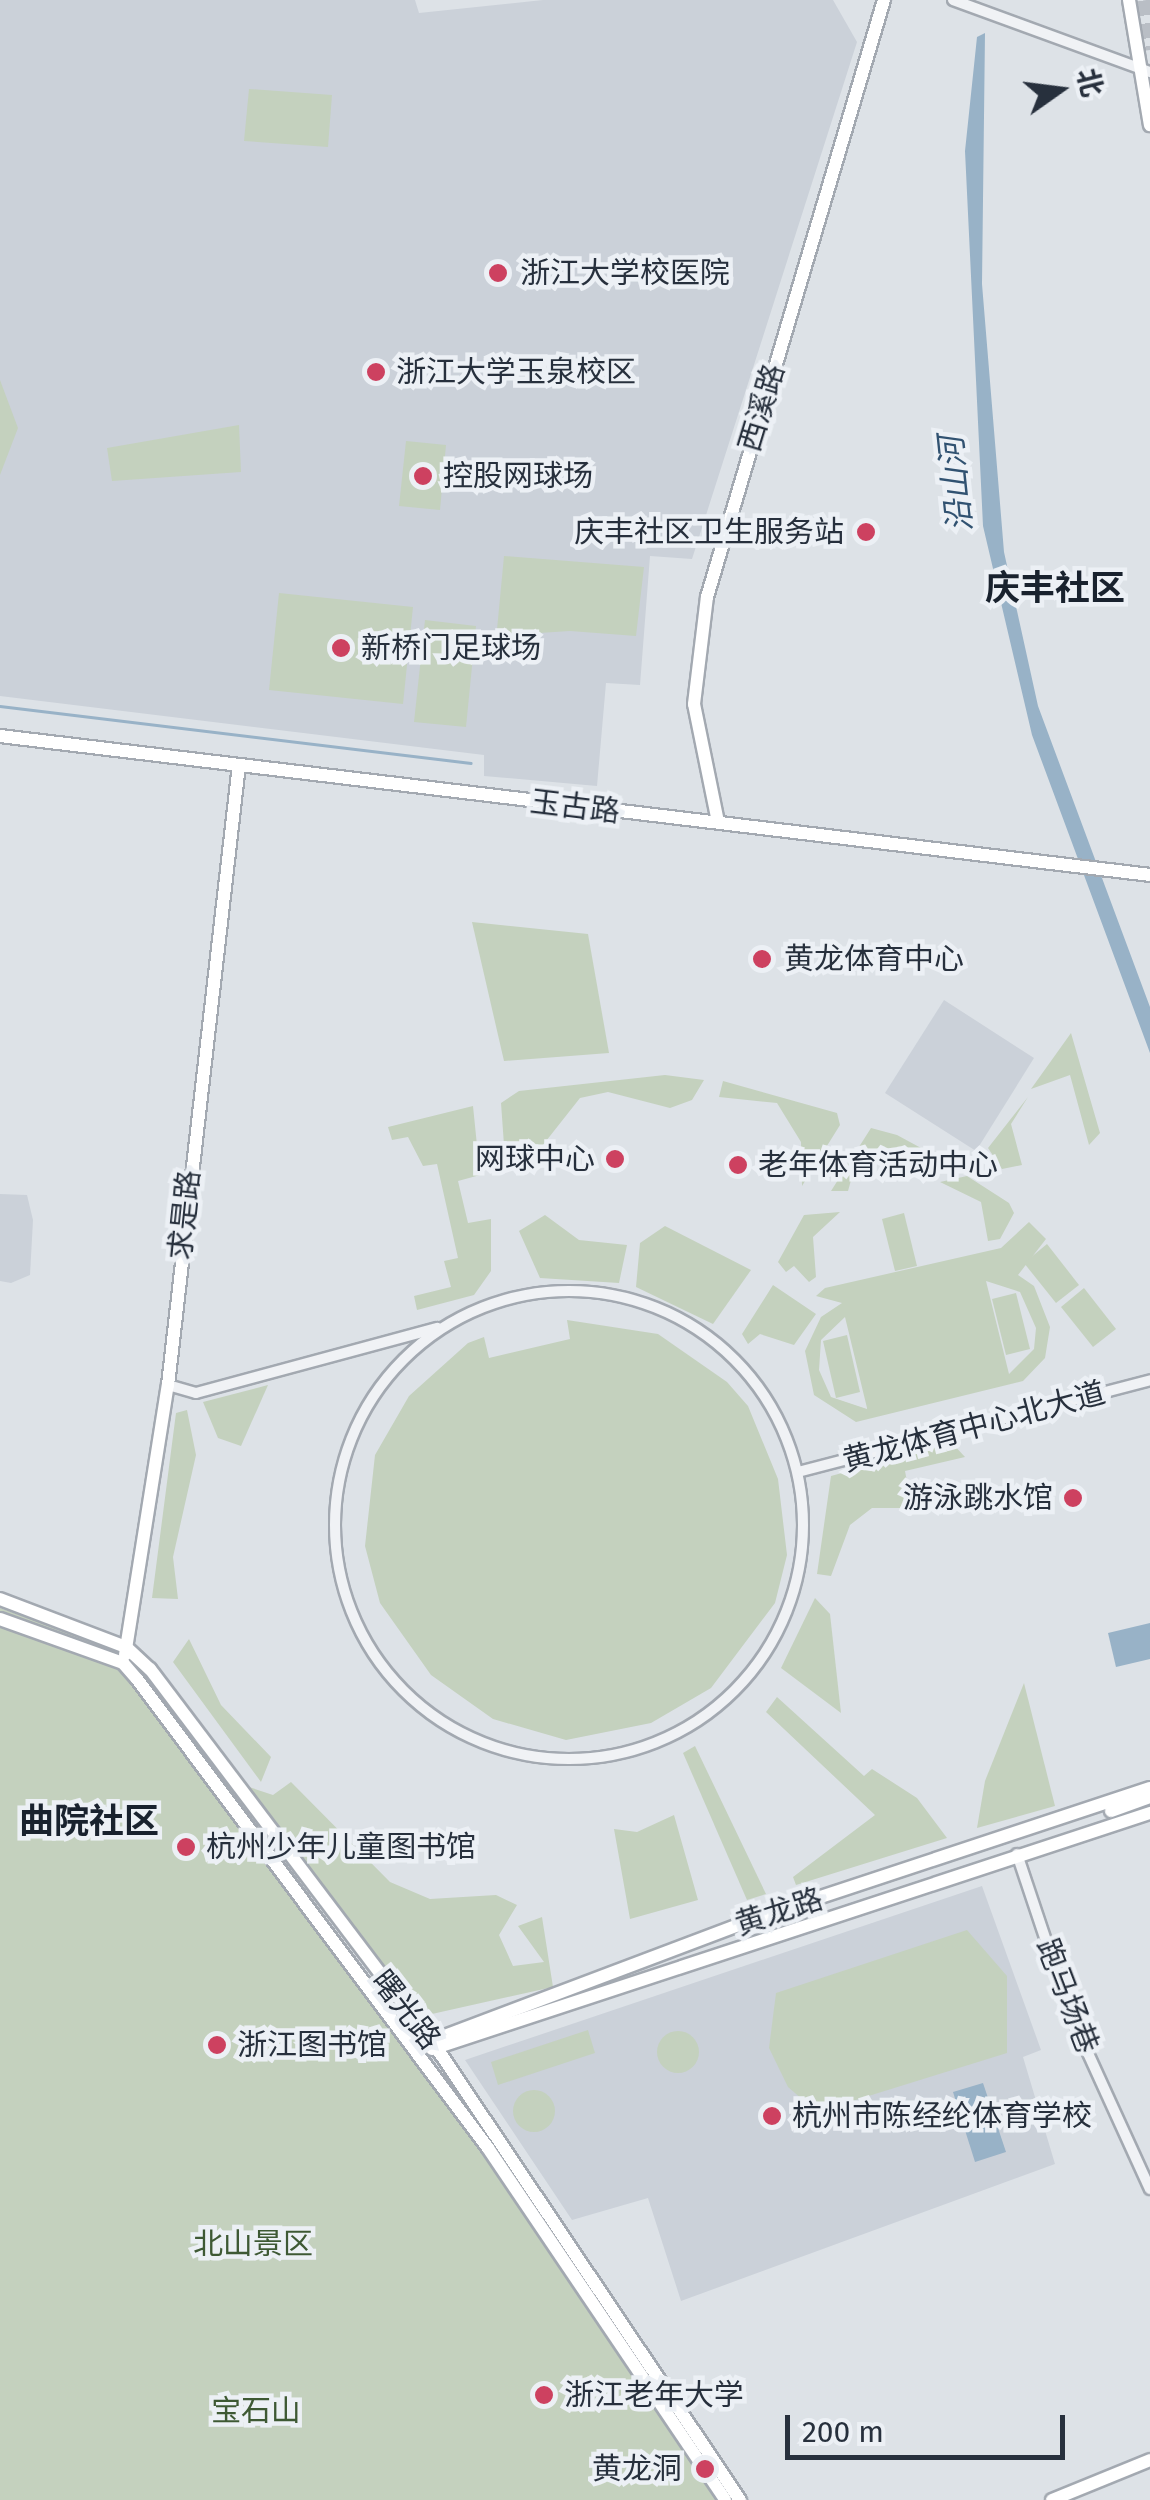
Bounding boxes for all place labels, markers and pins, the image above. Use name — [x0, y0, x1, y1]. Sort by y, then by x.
place label: 浙江大学校医院 — [520, 255, 730, 291]
marker: 浙江大学校医院 — [485, 260, 511, 286]
place label: 浙江大学玉泉校区 — [396, 354, 636, 390]
marker: 浙江大学玉泉校区 — [365, 361, 387, 383]
place label: 控股网球场 — [443, 458, 593, 494]
marker: 控股网球场 — [412, 465, 434, 487]
place label: 庆丰社区卫生服务站 — [574, 514, 844, 550]
marker: 庆丰社区卫生服务站 — [853, 519, 879, 545]
place label: 新桥门足球场 — [361, 630, 541, 666]
marker: 新桥门足球场 — [330, 637, 352, 659]
place label: 黄龙体育中心 — [784, 941, 964, 977]
marker: 黄龙体育中心 — [749, 946, 775, 972]
place label: 网球中心 — [475, 1141, 595, 1177]
place label: 老年体育活动中心 — [758, 1147, 998, 1183]
marker: 网球中心 — [604, 1148, 626, 1170]
marker: 老年体育活动中心 — [727, 1154, 749, 1176]
place label: 游泳跳水馆 — [903, 1480, 1053, 1516]
marker: 游泳跳水馆 — [1062, 1487, 1084, 1509]
place label: 杭州少年儿童图书馆 — [206, 1829, 476, 1865]
marker: 杭州少年儿童图书馆 — [175, 1836, 197, 1858]
place label: 浙江图书馆 — [237, 2027, 387, 2063]
marker: 浙江图书馆 — [206, 2034, 228, 2056]
place label: 杭州市陈经纶体育学校 — [792, 2098, 1092, 2134]
marker: 杭州市陈经纶体育学校 — [761, 2105, 783, 2127]
place label: 浙江老年大学 — [564, 2377, 744, 2413]
marker: 浙江老年大学 — [533, 2384, 555, 2406]
place label: 黄龙洞 — [592, 2451, 682, 2487]
marker: 黄龙洞 — [692, 2456, 718, 2482]

